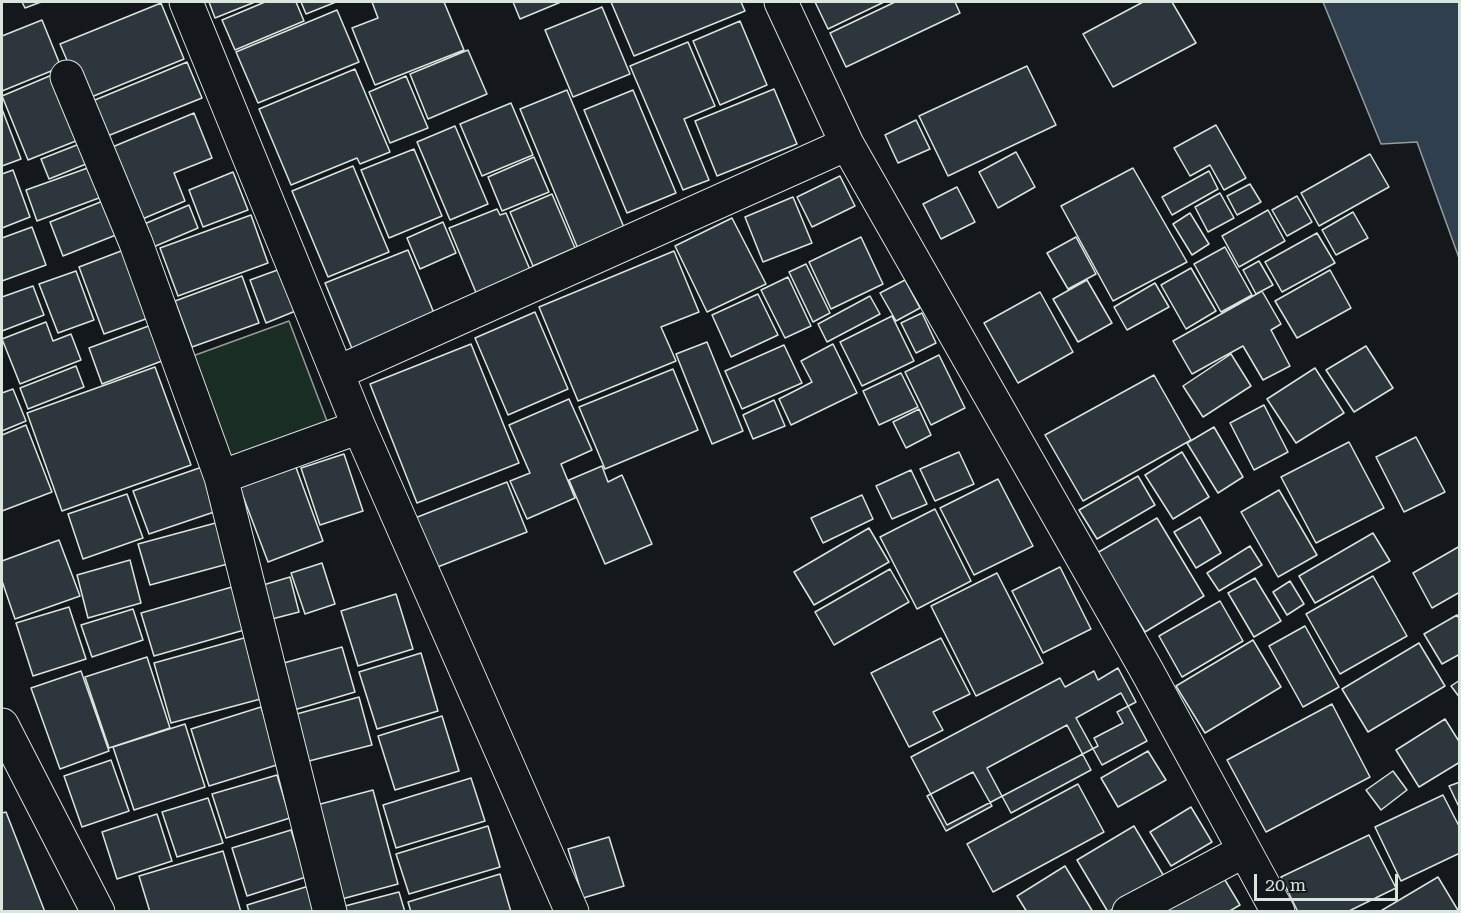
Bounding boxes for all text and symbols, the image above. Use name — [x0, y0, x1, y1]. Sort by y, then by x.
scale bar — [1257, 862, 1401, 900]
text: 20 m — [1265, 874, 1306, 895]

